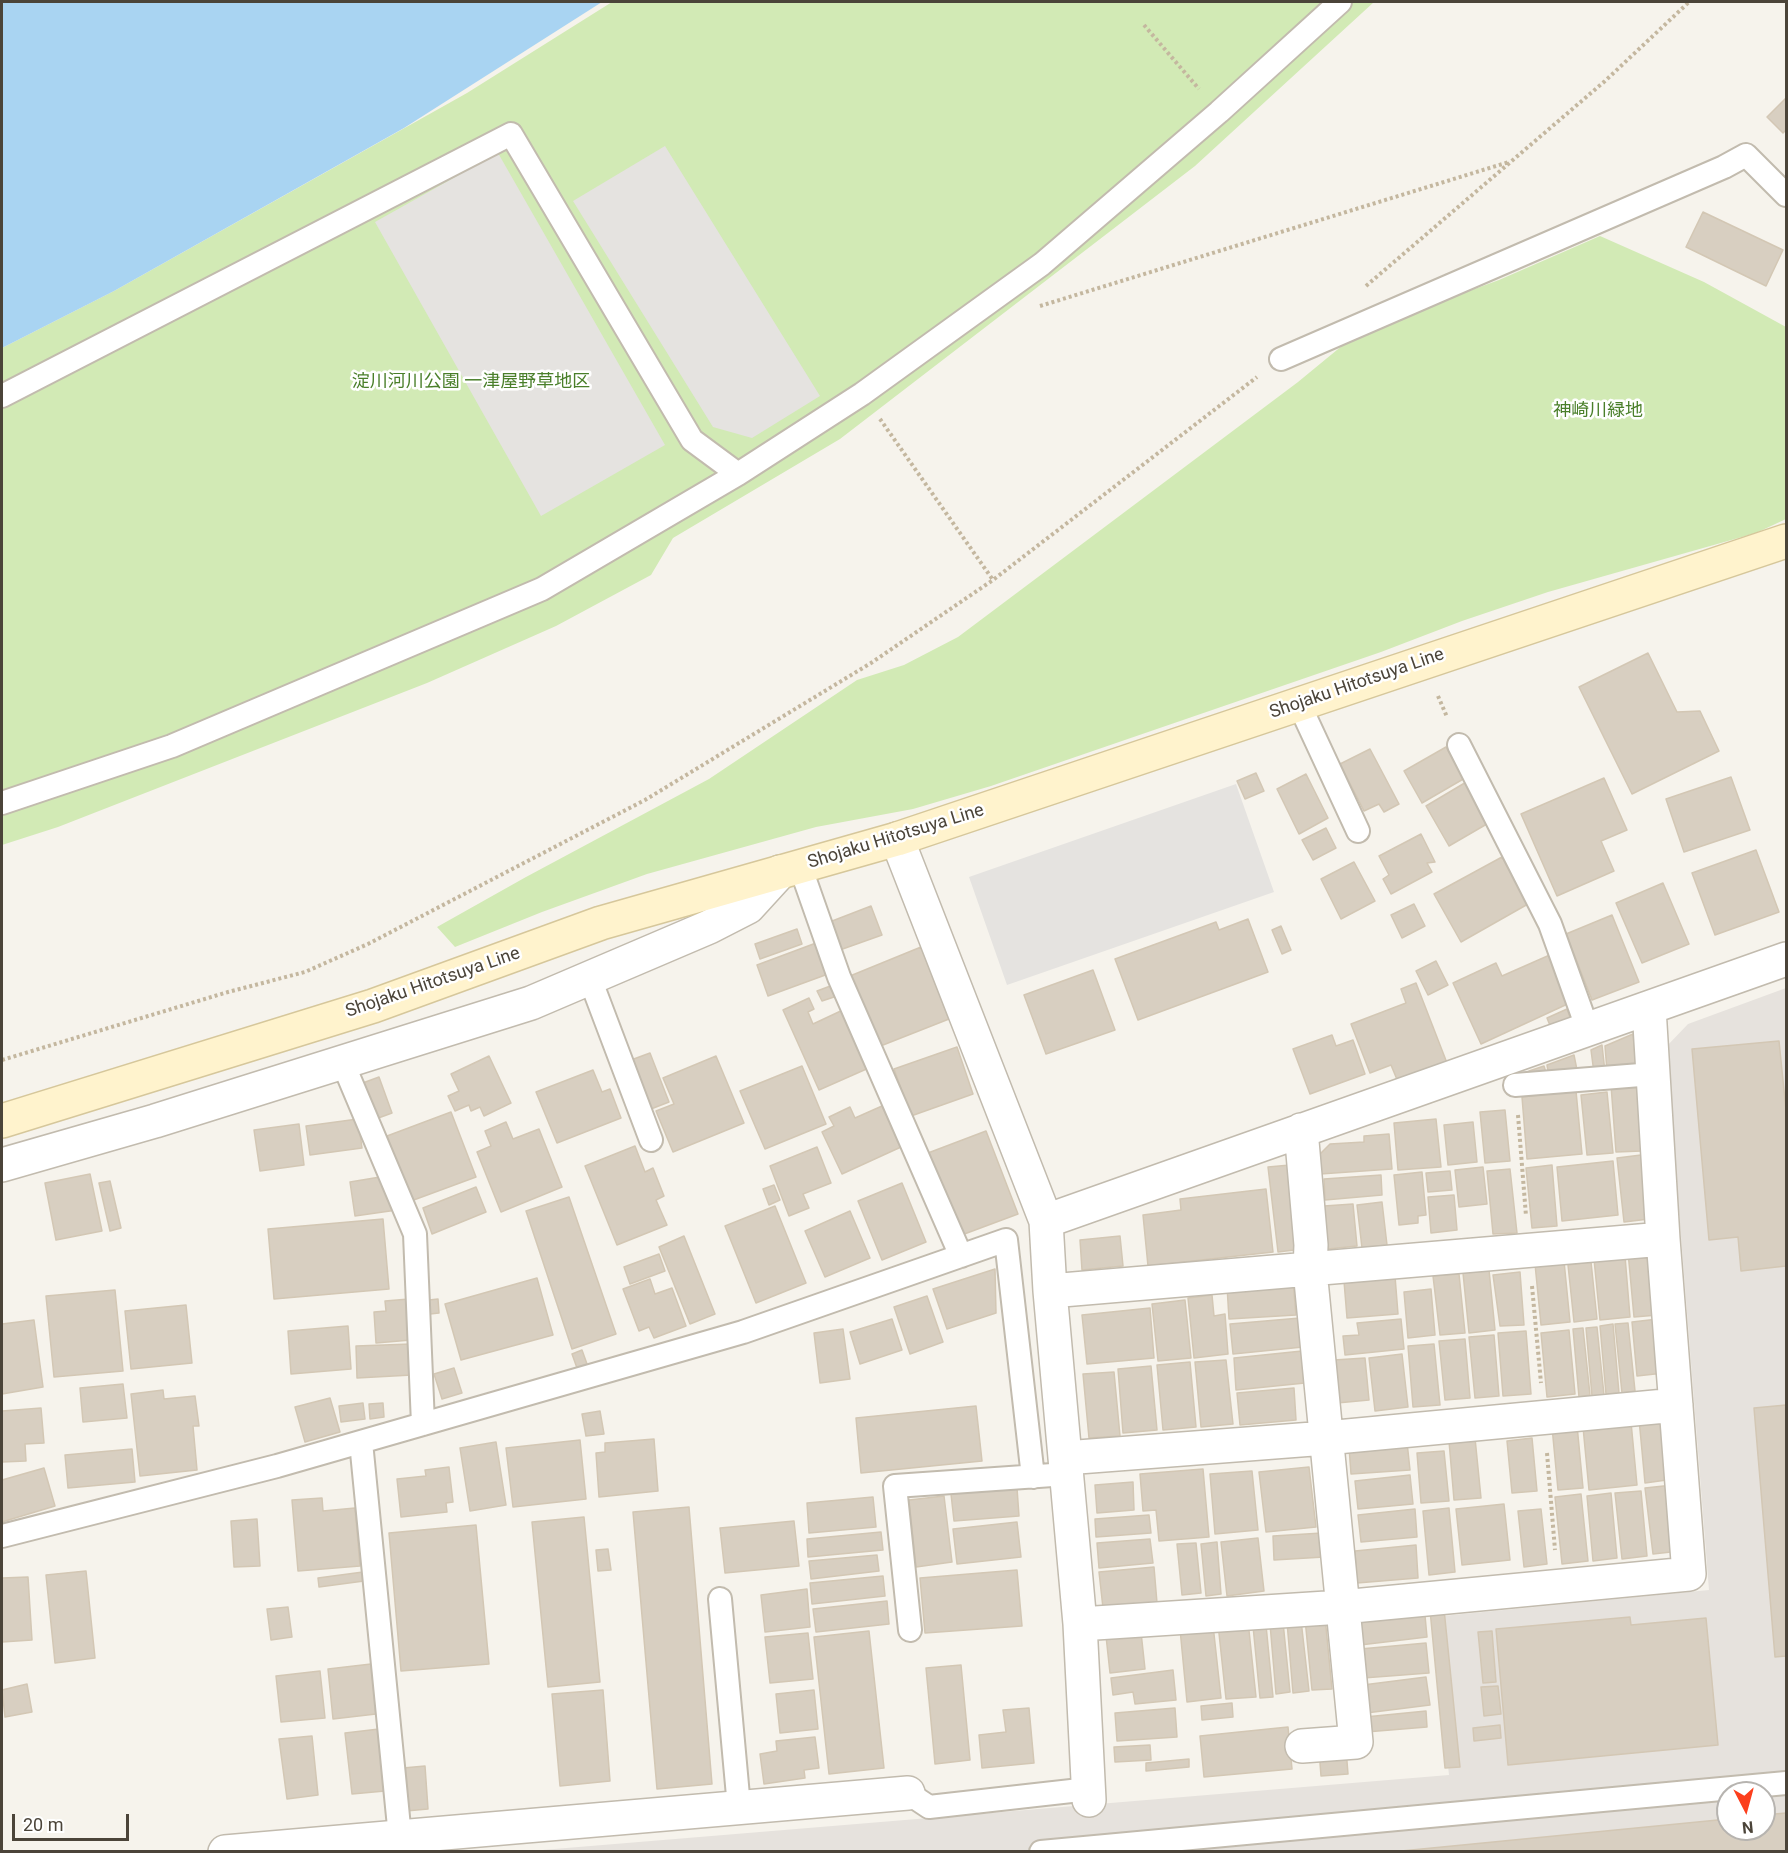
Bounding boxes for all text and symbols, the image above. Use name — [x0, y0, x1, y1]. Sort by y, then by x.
park label: 淀川河川公園 一津屋野草地区 — [352, 371, 590, 393]
park label: 神崎川緑地 — [1553, 400, 1643, 422]
street label: Shojaku Hitotsuya Line — [1267, 644, 1447, 724]
street label: Shojaku Hitotsuya Line — [805, 800, 987, 874]
street label: Shojaku Hitotsuya Line — [343, 943, 523, 1023]
north arrow — [1716, 1781, 1776, 1841]
scale bar — [15, 1802, 132, 1840]
text: 20 m — [23, 1814, 63, 1835]
text: N — [1741, 1817, 1754, 1837]

